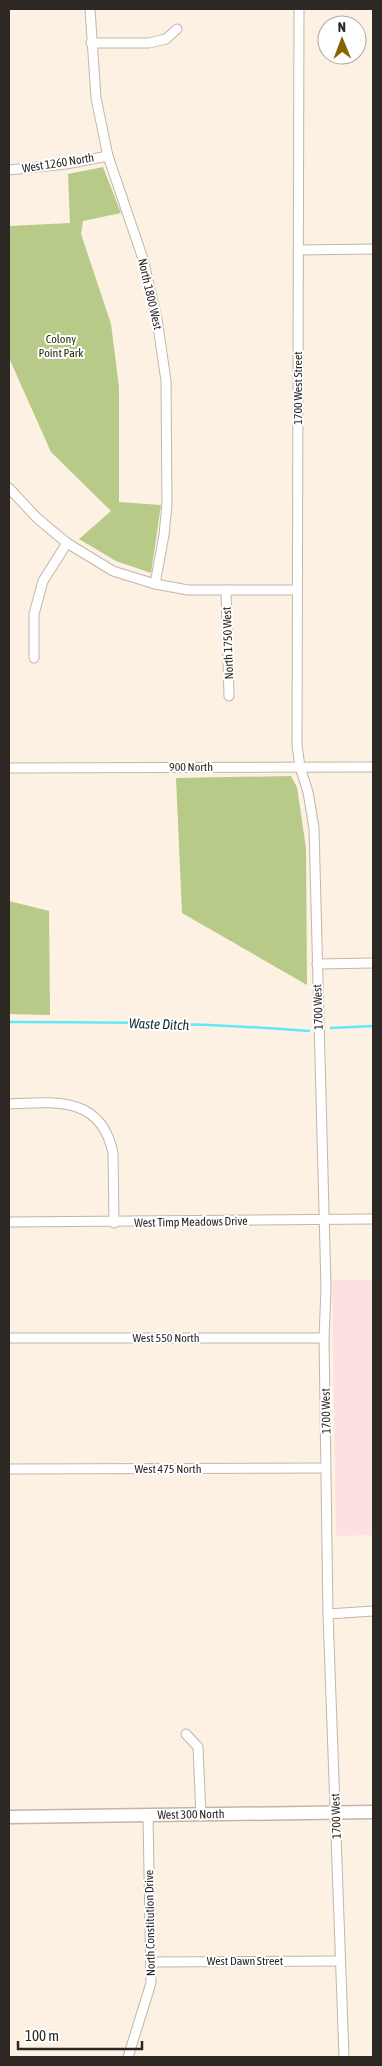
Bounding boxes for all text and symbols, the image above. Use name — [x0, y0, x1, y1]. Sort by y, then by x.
north arrow — [317, 15, 367, 65]
text: N — [338, 19, 346, 35]
street label: West 1260 North — [21, 150, 95, 176]
street label: North 1800 West — [135, 257, 165, 332]
park label: Colony Point Park — [38, 332, 84, 360]
street label: 1700 West Street — [291, 351, 305, 425]
street label: North 1750 West — [220, 606, 236, 680]
street label: 900 North — [169, 760, 213, 774]
street label: 1700 West — [310, 983, 326, 1030]
water label: Waste Ditch — [129, 1015, 190, 1033]
street label: West Timp Meadows Drive — [134, 1214, 248, 1230]
street label: West 550 North — [132, 1331, 200, 1345]
street label: 1700 West — [319, 1387, 333, 1434]
street label: West 475 North — [134, 1462, 202, 1476]
street label: 1700 West — [328, 1792, 344, 1839]
street label: West 300 North — [157, 1807, 225, 1822]
street label: North Constitution Drive — [142, 1870, 158, 1976]
street label: West Dawn Street — [207, 1954, 284, 1968]
scale bar — [18, 2018, 141, 2050]
text: 100 m — [25, 2027, 59, 2044]

